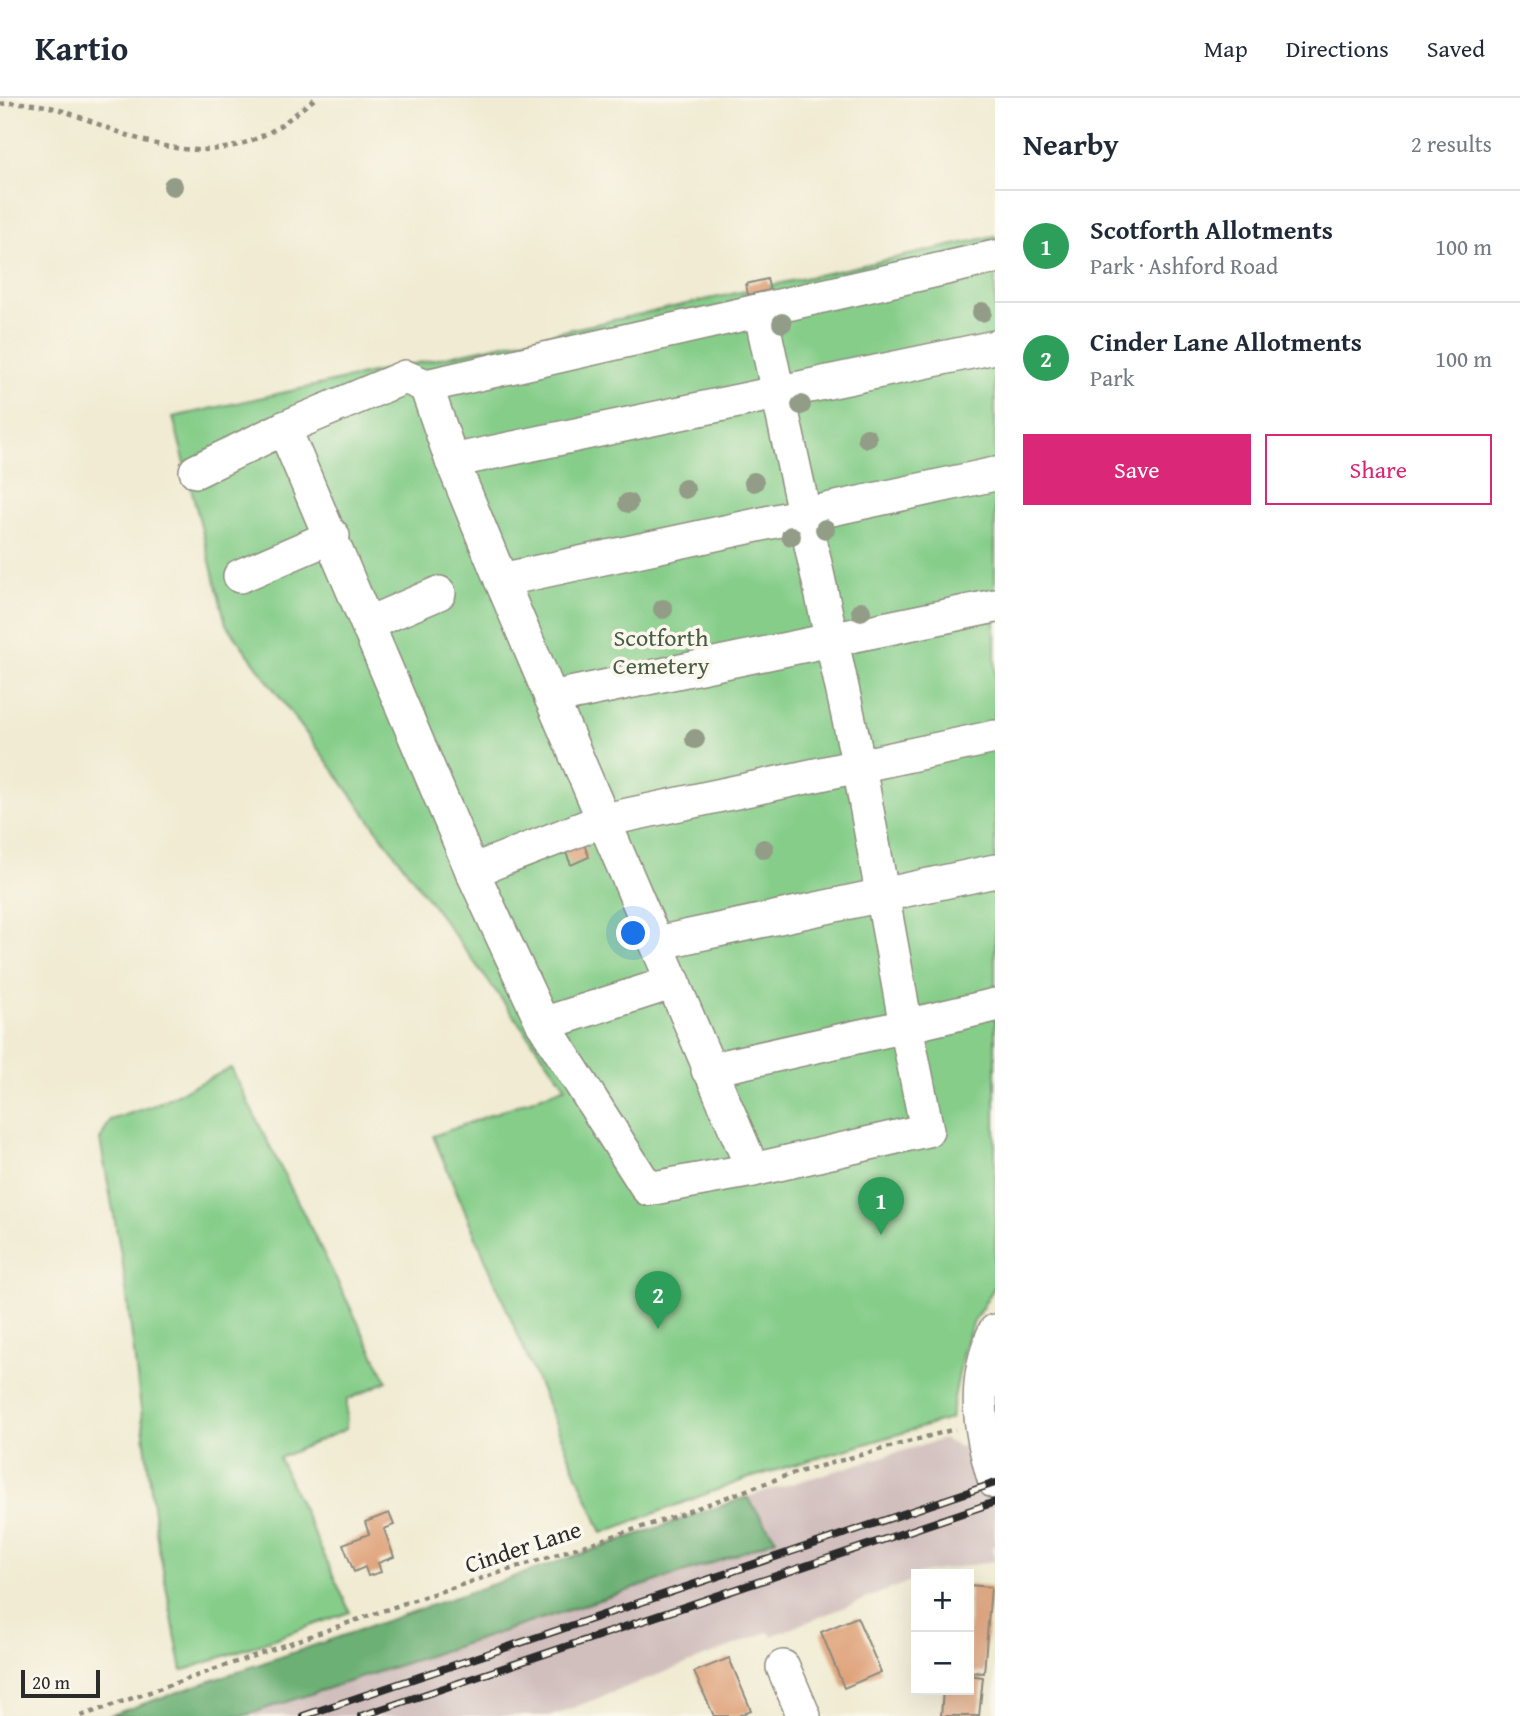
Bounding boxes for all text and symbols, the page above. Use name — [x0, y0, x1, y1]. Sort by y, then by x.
text: Kartio — [35, 24, 128, 72]
text: Map — [1204, 31, 1248, 66]
text: Directions — [1286, 31, 1389, 66]
text: Saved — [1427, 31, 1485, 66]
text: Nearby — [1023, 122, 1119, 166]
text: 2 results — [1411, 127, 1492, 160]
text: Scotforth Allotments — [1090, 210, 1333, 249]
text: 1 — [1040, 230, 1052, 263]
text: 100 m — [1435, 230, 1492, 263]
text: Park · Ashford Road — [1090, 249, 1278, 282]
text: Cinder Lane Allotments — [1090, 322, 1362, 361]
text: 2 — [1040, 342, 1052, 375]
text: 100 m — [1435, 342, 1492, 375]
text: Park — [1090, 361, 1134, 394]
button: Save — [1023, 434, 1251, 505]
button: Share — [1265, 434, 1492, 505]
park label: Scotforth Cemetery — [613, 620, 709, 683]
your location — [616, 916, 650, 950]
pin: 1 — [858, 1177, 904, 1235]
pin: 2 — [635, 1271, 681, 1329]
street label: Cinder Lane — [460, 1511, 585, 1582]
map controls — [911, 1569, 974, 1695]
button: + — [911, 1569, 974, 1632]
button: − — [911, 1632, 974, 1695]
scale bar — [21, 1667, 100, 1699]
text: 20 m — [32, 1668, 70, 1696]

